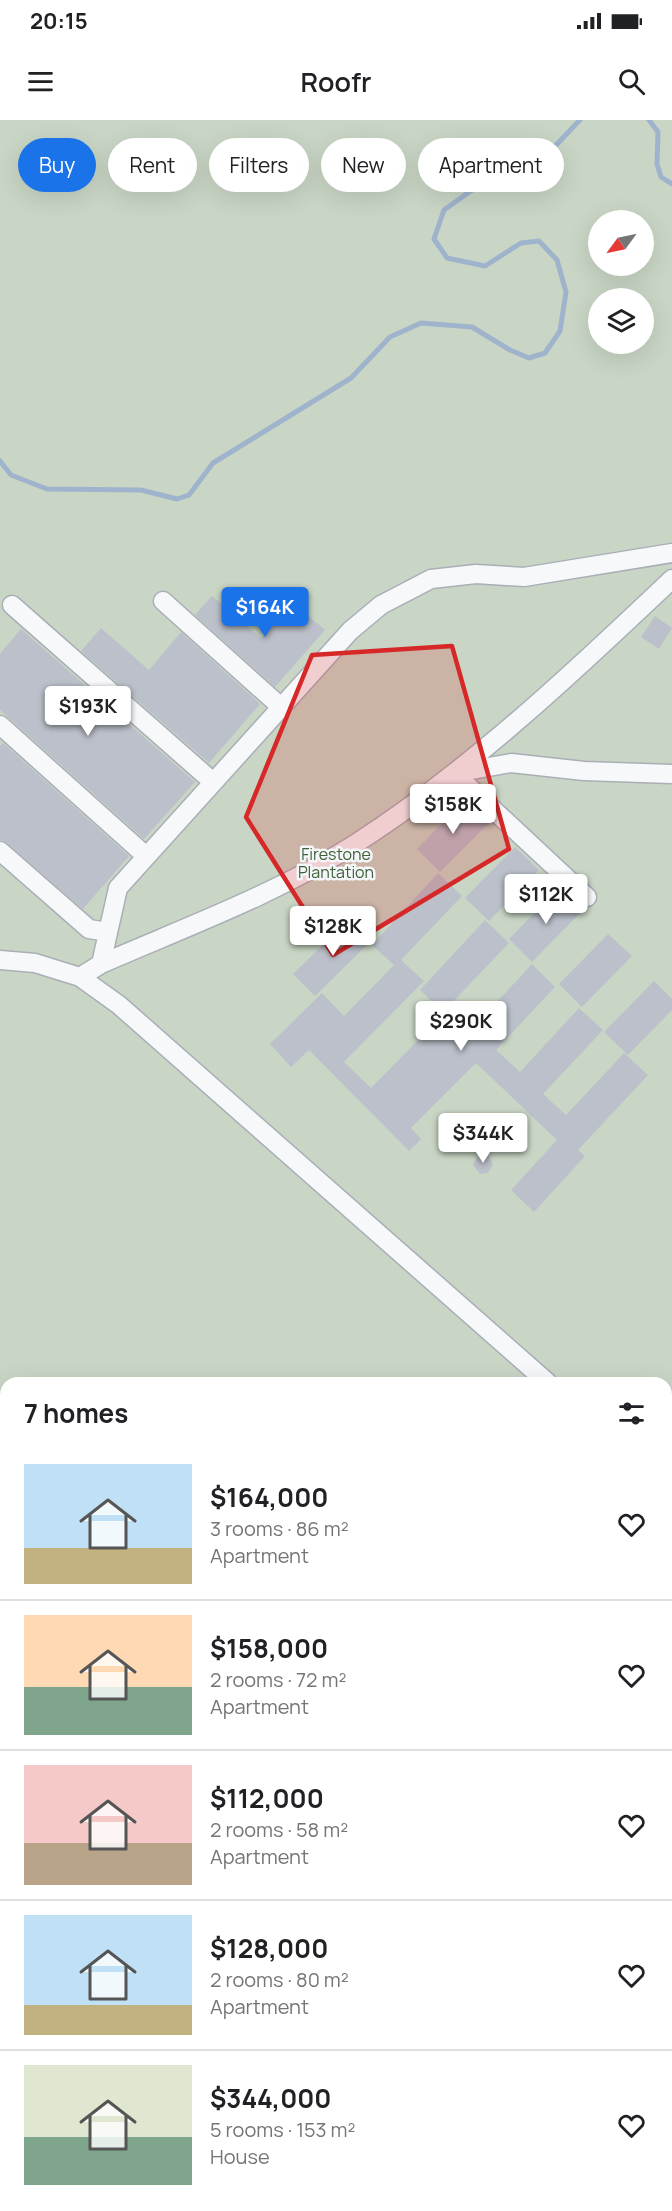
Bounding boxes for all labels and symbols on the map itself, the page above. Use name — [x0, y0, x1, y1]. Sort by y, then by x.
north arrow — [588, 210, 654, 276]
pin: $164K — [223, 587, 307, 638]
pin: $193K — [46, 686, 130, 737]
pin: $158K — [411, 784, 495, 835]
park label: Firestone Plantation — [298, 843, 374, 883]
pin: $112K — [504, 874, 588, 925]
pin: $128K — [291, 906, 375, 957]
pin: $290K — [419, 1001, 503, 1052]
pin: $344K — [441, 1113, 525, 1164]

